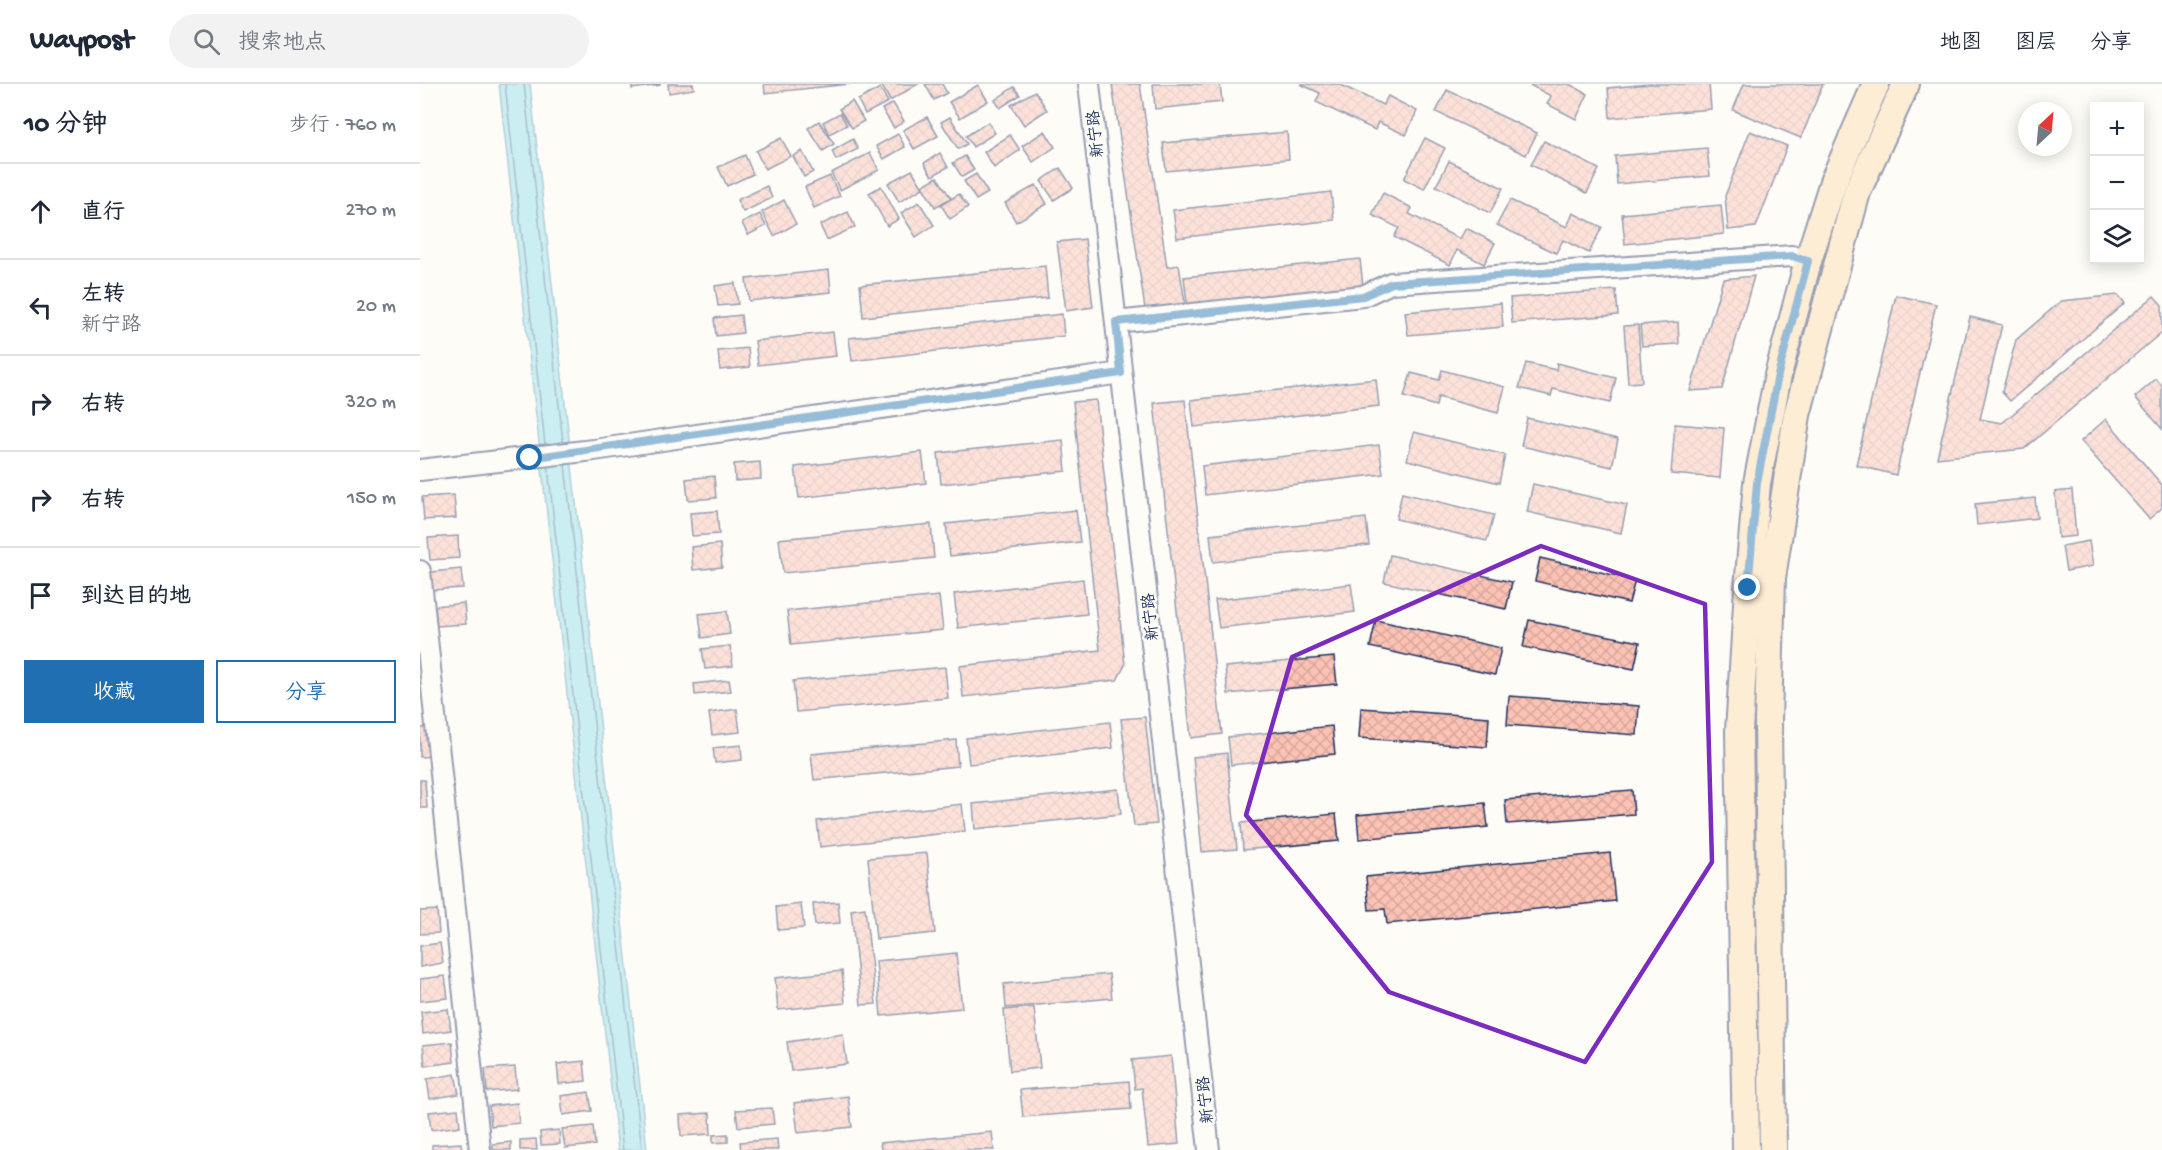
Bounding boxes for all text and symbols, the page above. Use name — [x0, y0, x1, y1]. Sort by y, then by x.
search box — [169, 14, 589, 68]
text: Waypost — [30, 25, 133, 58]
icon: search — [190, 25, 223, 58]
text: 搜索地点 — [238, 31, 326, 57]
text: 地图 — [1940, 32, 1982, 57]
text: 图层 — [2015, 32, 2057, 57]
text: 分享 — [2090, 32, 2132, 57]
north arrow — [2018, 102, 2072, 156]
map controls — [2090, 102, 2144, 264]
button: + — [2090, 102, 2144, 156]
street label: 新宁路 — [1084, 109, 1109, 159]
text: 10 分钟 — [24, 111, 107, 142]
text: 步行 · 760 m — [289, 115, 396, 138]
button: − — [2090, 156, 2144, 210]
icon: ahead — [24, 195, 57, 228]
text: 270 m — [346, 200, 396, 223]
text: 直行 — [81, 201, 125, 227]
button: layers — [2090, 210, 2144, 264]
text: 左转 — [81, 283, 125, 309]
icon: left — [24, 291, 57, 324]
text: 20 m — [356, 296, 396, 319]
text: 新宁路 — [81, 315, 141, 338]
icon: right — [24, 387, 57, 420]
text: 320 m — [346, 392, 396, 415]
text: 右转 — [81, 393, 125, 419]
route start — [516, 444, 542, 470]
icon: right — [24, 483, 57, 516]
text: 150 m — [347, 488, 396, 511]
text: 右转 — [81, 489, 125, 515]
route end — [1734, 574, 1760, 600]
icon: arrive — [24, 579, 57, 612]
text: 到达目的地 — [81, 585, 191, 611]
street label: 新宁路 — [1139, 592, 1164, 642]
button: 收藏 — [24, 660, 204, 723]
button: 分享 — [216, 660, 396, 723]
street label: 新宁路 — [1194, 1075, 1219, 1125]

